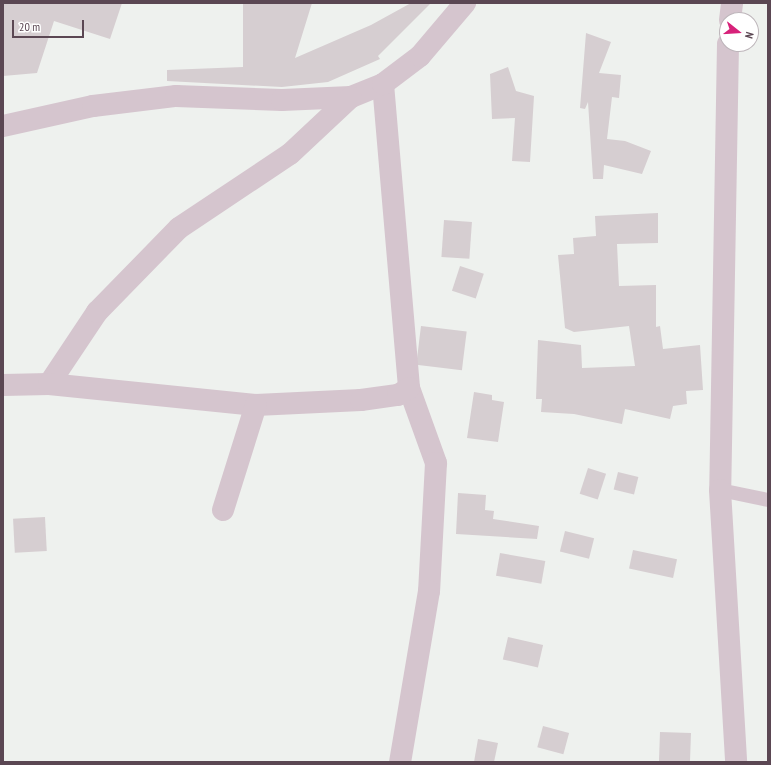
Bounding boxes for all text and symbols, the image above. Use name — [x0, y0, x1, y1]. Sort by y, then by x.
scale bar — [14, 12, 86, 38]
north arrow — [719, 12, 759, 52]
text: 20 m — [19, 19, 40, 34]
text: N — [742, 30, 757, 40]

